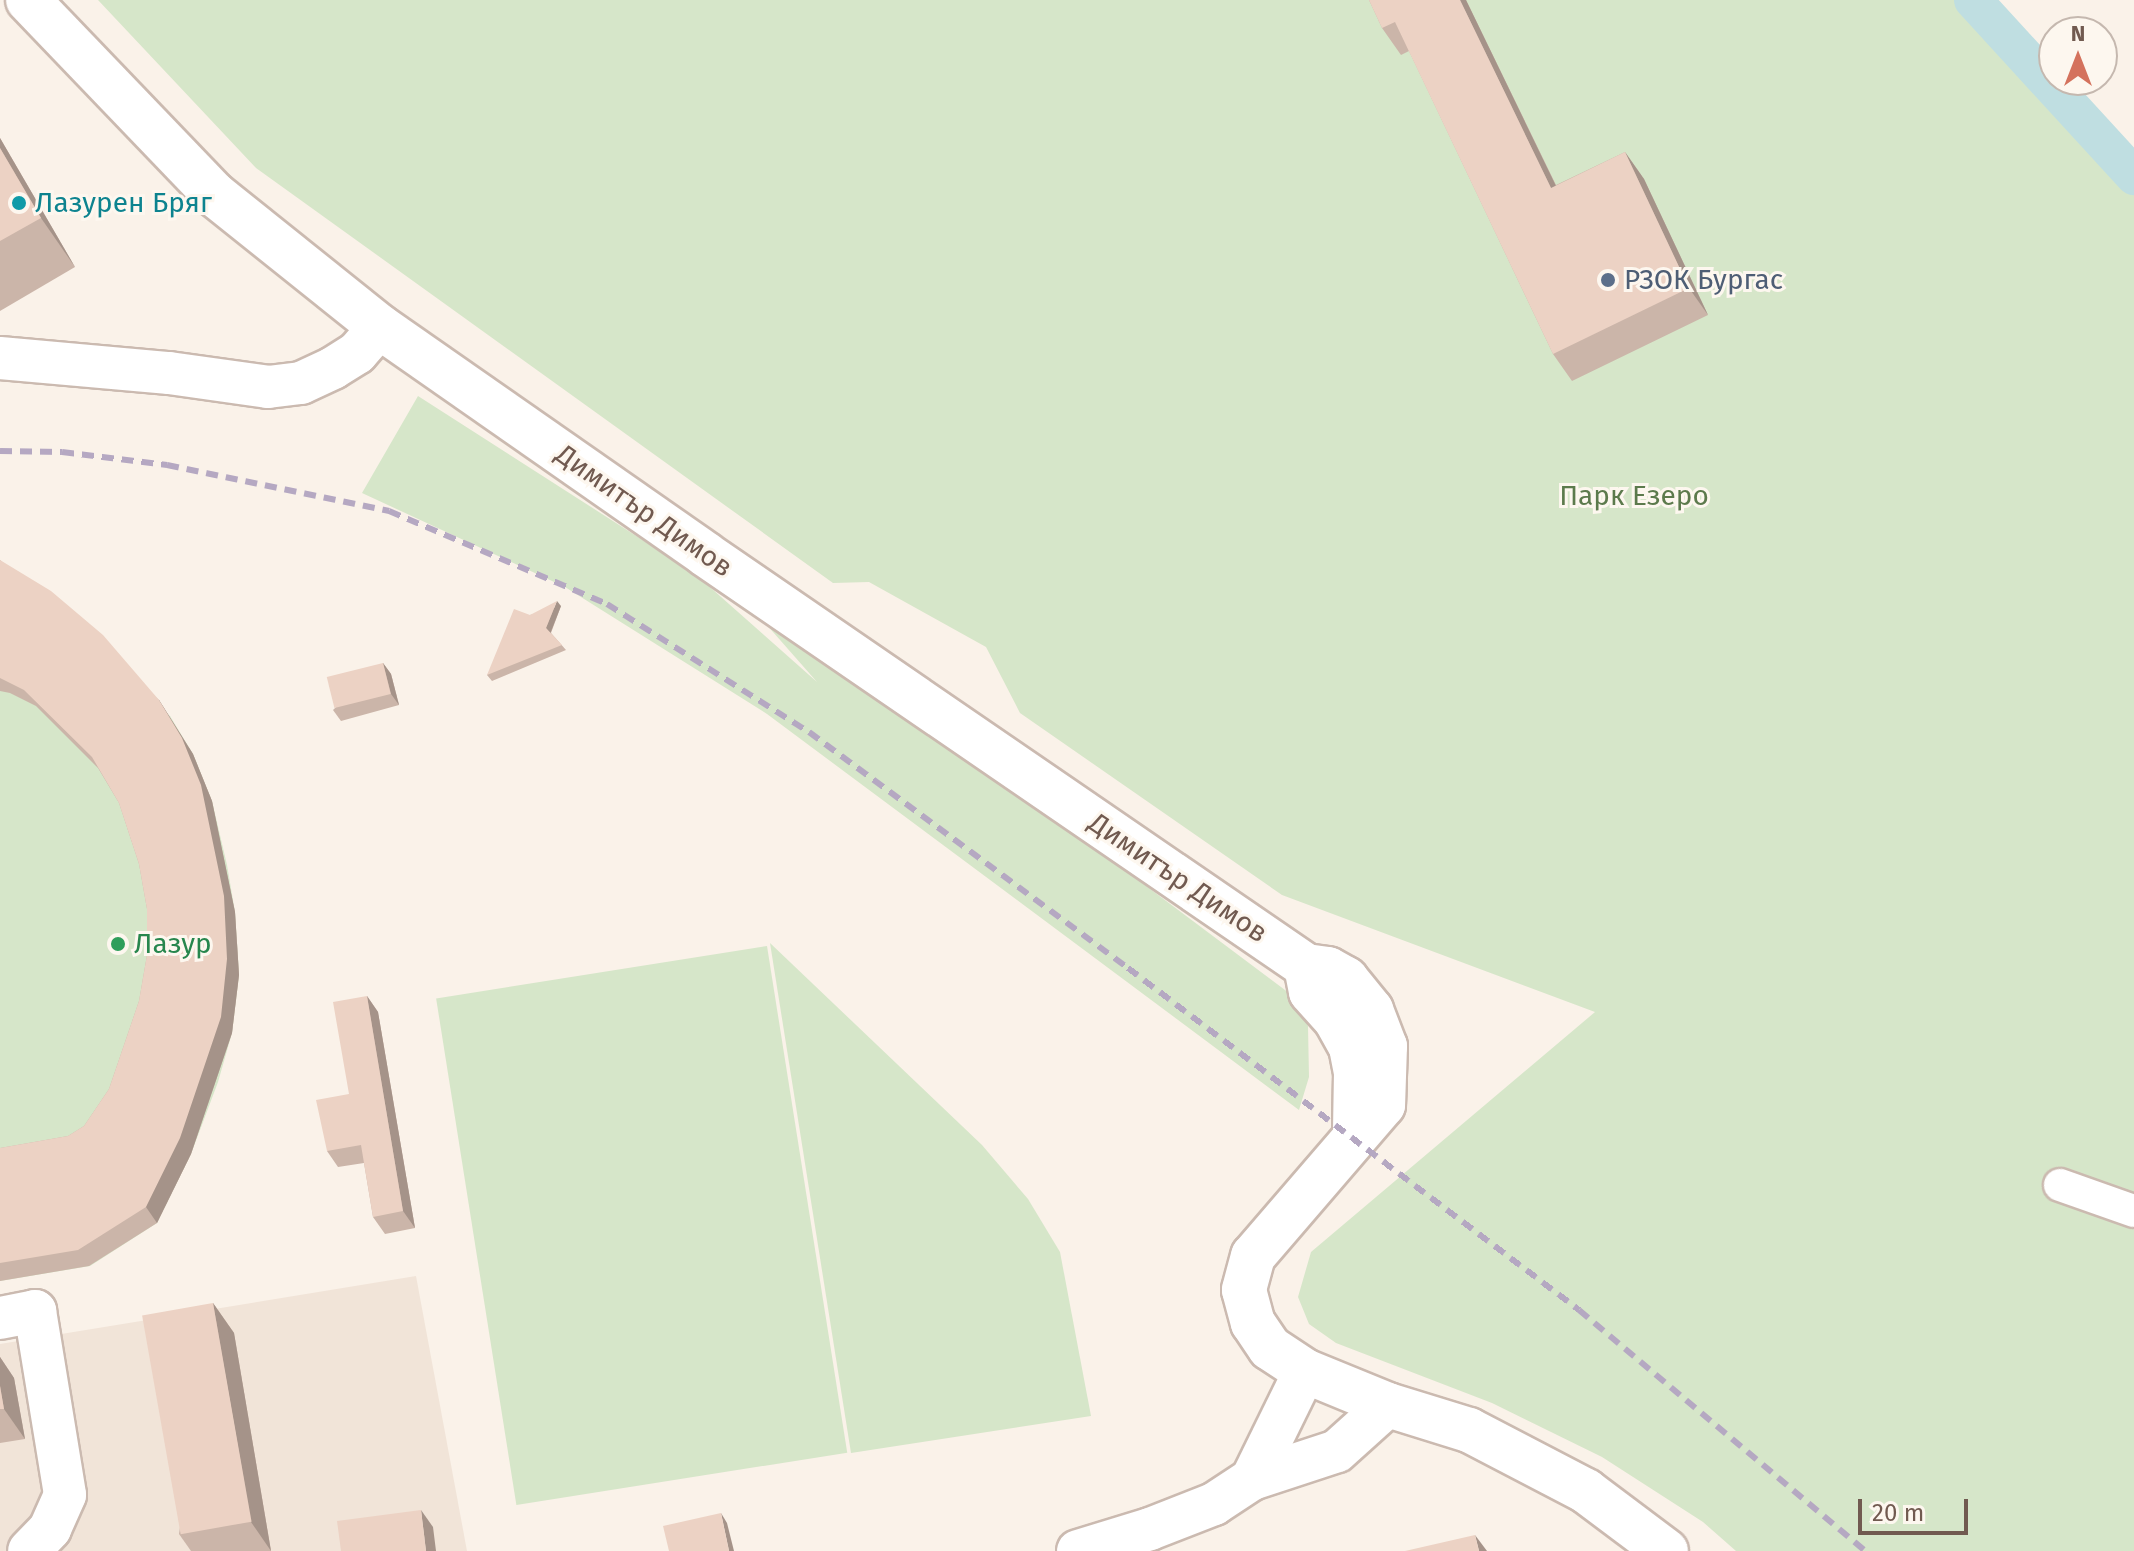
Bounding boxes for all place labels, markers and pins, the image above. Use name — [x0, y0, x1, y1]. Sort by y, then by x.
place label: Лазурен Бряг — [35, 186, 212, 220]
marker: Лазурен Бряг — [10, 194, 28, 212]
place label: РЗОК Бургас — [1624, 263, 1783, 297]
marker: РЗОК Бургас — [1599, 271, 1617, 289]
place label: Лазур — [134, 927, 212, 961]
marker: Лазур — [109, 935, 127, 953]

